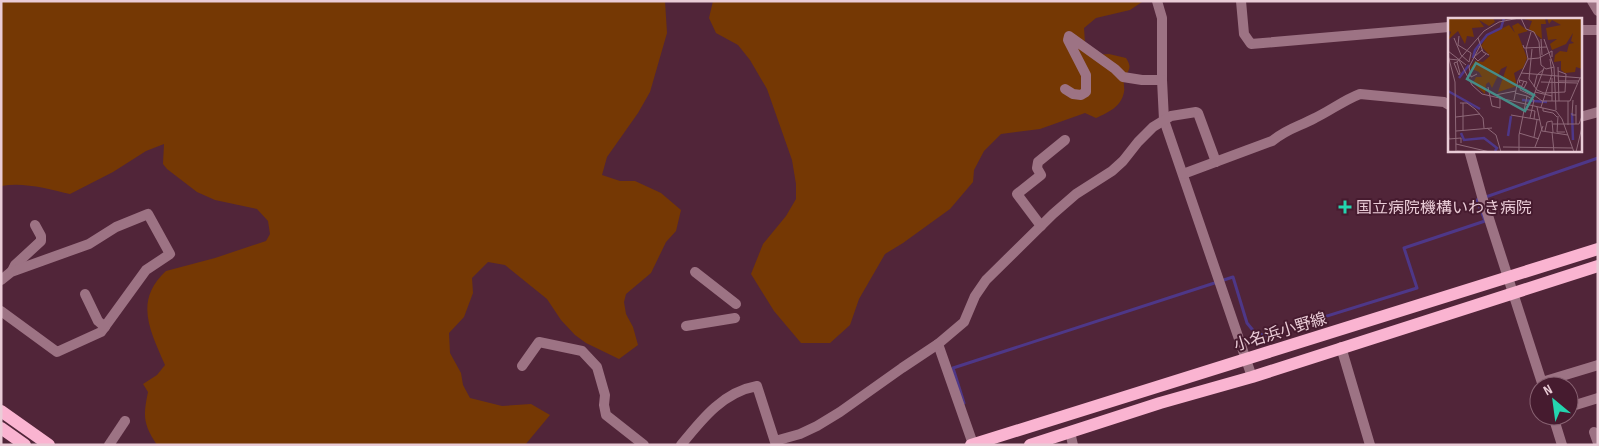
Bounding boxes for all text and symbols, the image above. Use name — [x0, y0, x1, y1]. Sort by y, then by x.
inset map — [1448, 18, 1582, 151]
place label: 国立病院機構いわき病院 — [1356, 199, 1532, 218]
marker: 国立病院機構いわき病院 — [1338, 200, 1352, 214]
street label: 小名浜小野線 — [1232, 309, 1329, 356]
north arrow — [1529, 376, 1579, 426]
text: N — [1541, 381, 1555, 399]

